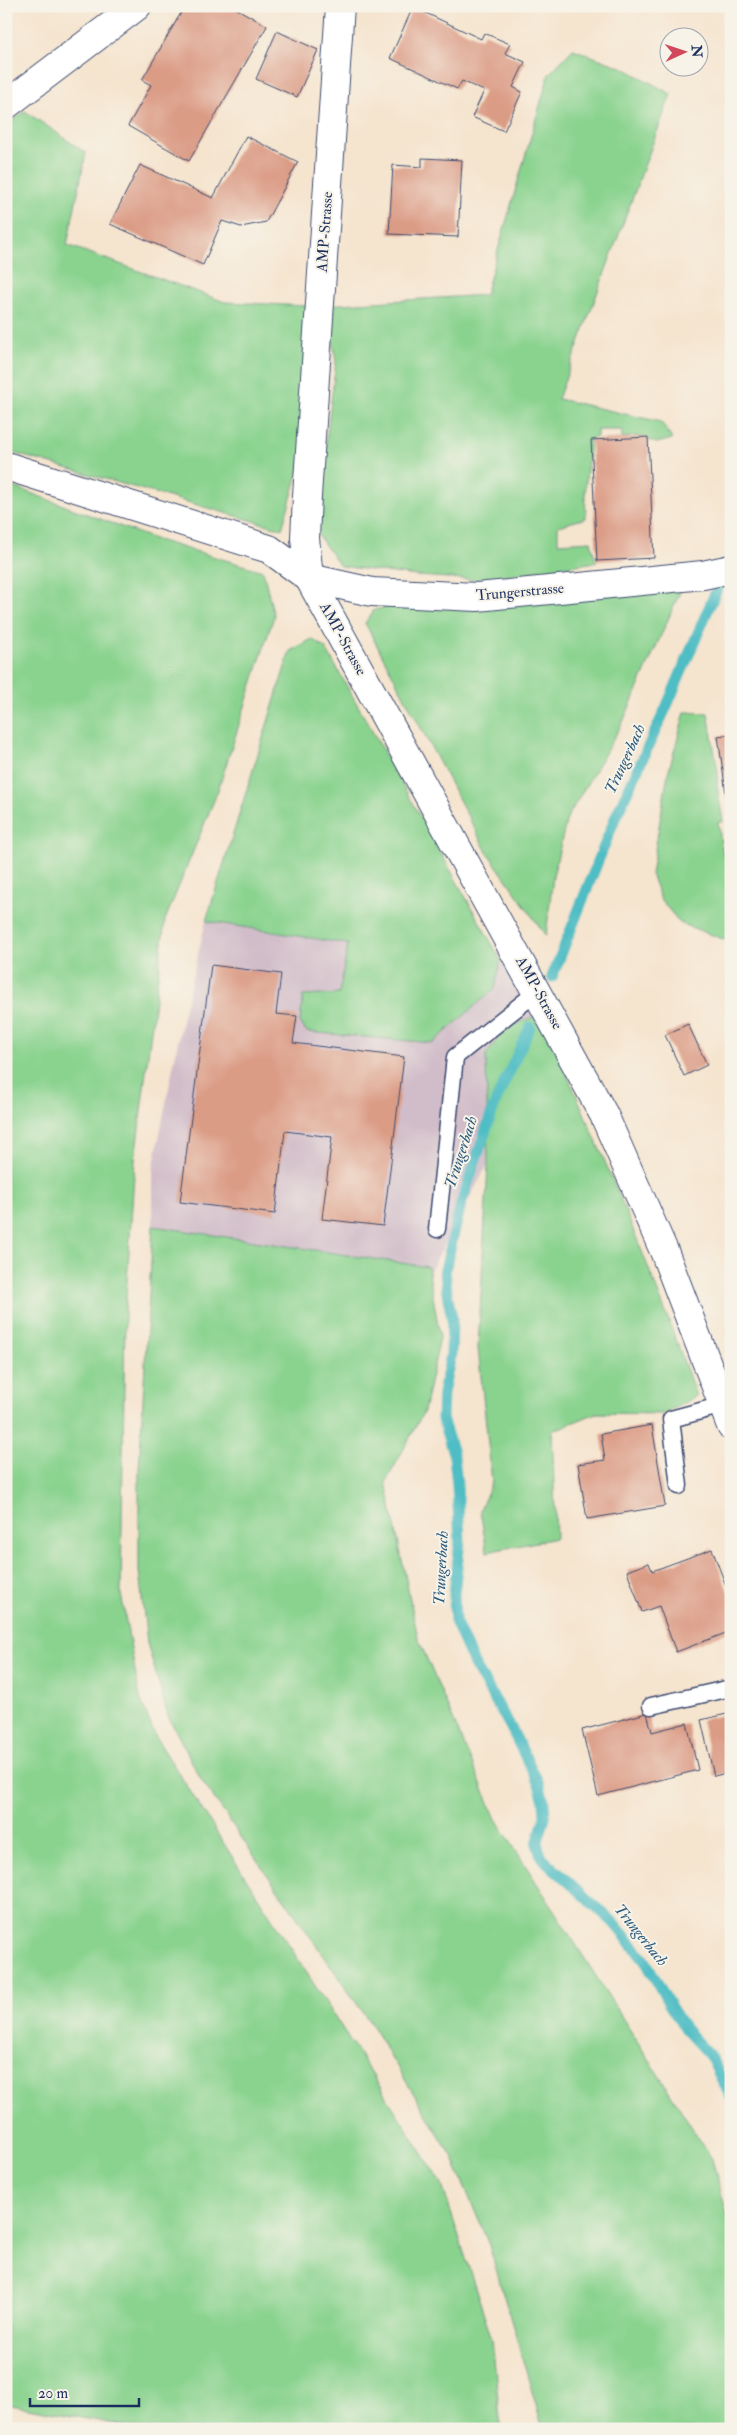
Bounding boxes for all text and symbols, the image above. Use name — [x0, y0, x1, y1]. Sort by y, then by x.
north arrow — [660, 28, 710, 78]
text: N — [688, 44, 705, 59]
street label: AMP-Strasse — [313, 191, 337, 274]
street label: Trungerstrasse — [475, 579, 565, 605]
street label: AMP-Strasse — [315, 598, 371, 679]
water label: Trungerbach — [600, 721, 650, 797]
street label: AMP-Strasse — [511, 952, 567, 1033]
water label: Trungerbach — [440, 1113, 482, 1191]
water label: Trungerbach — [429, 1530, 453, 1606]
water label: Trungerbach — [610, 1900, 672, 1970]
scale bar — [30, 2375, 139, 2407]
text: 20 m — [38, 2384, 68, 2403]

